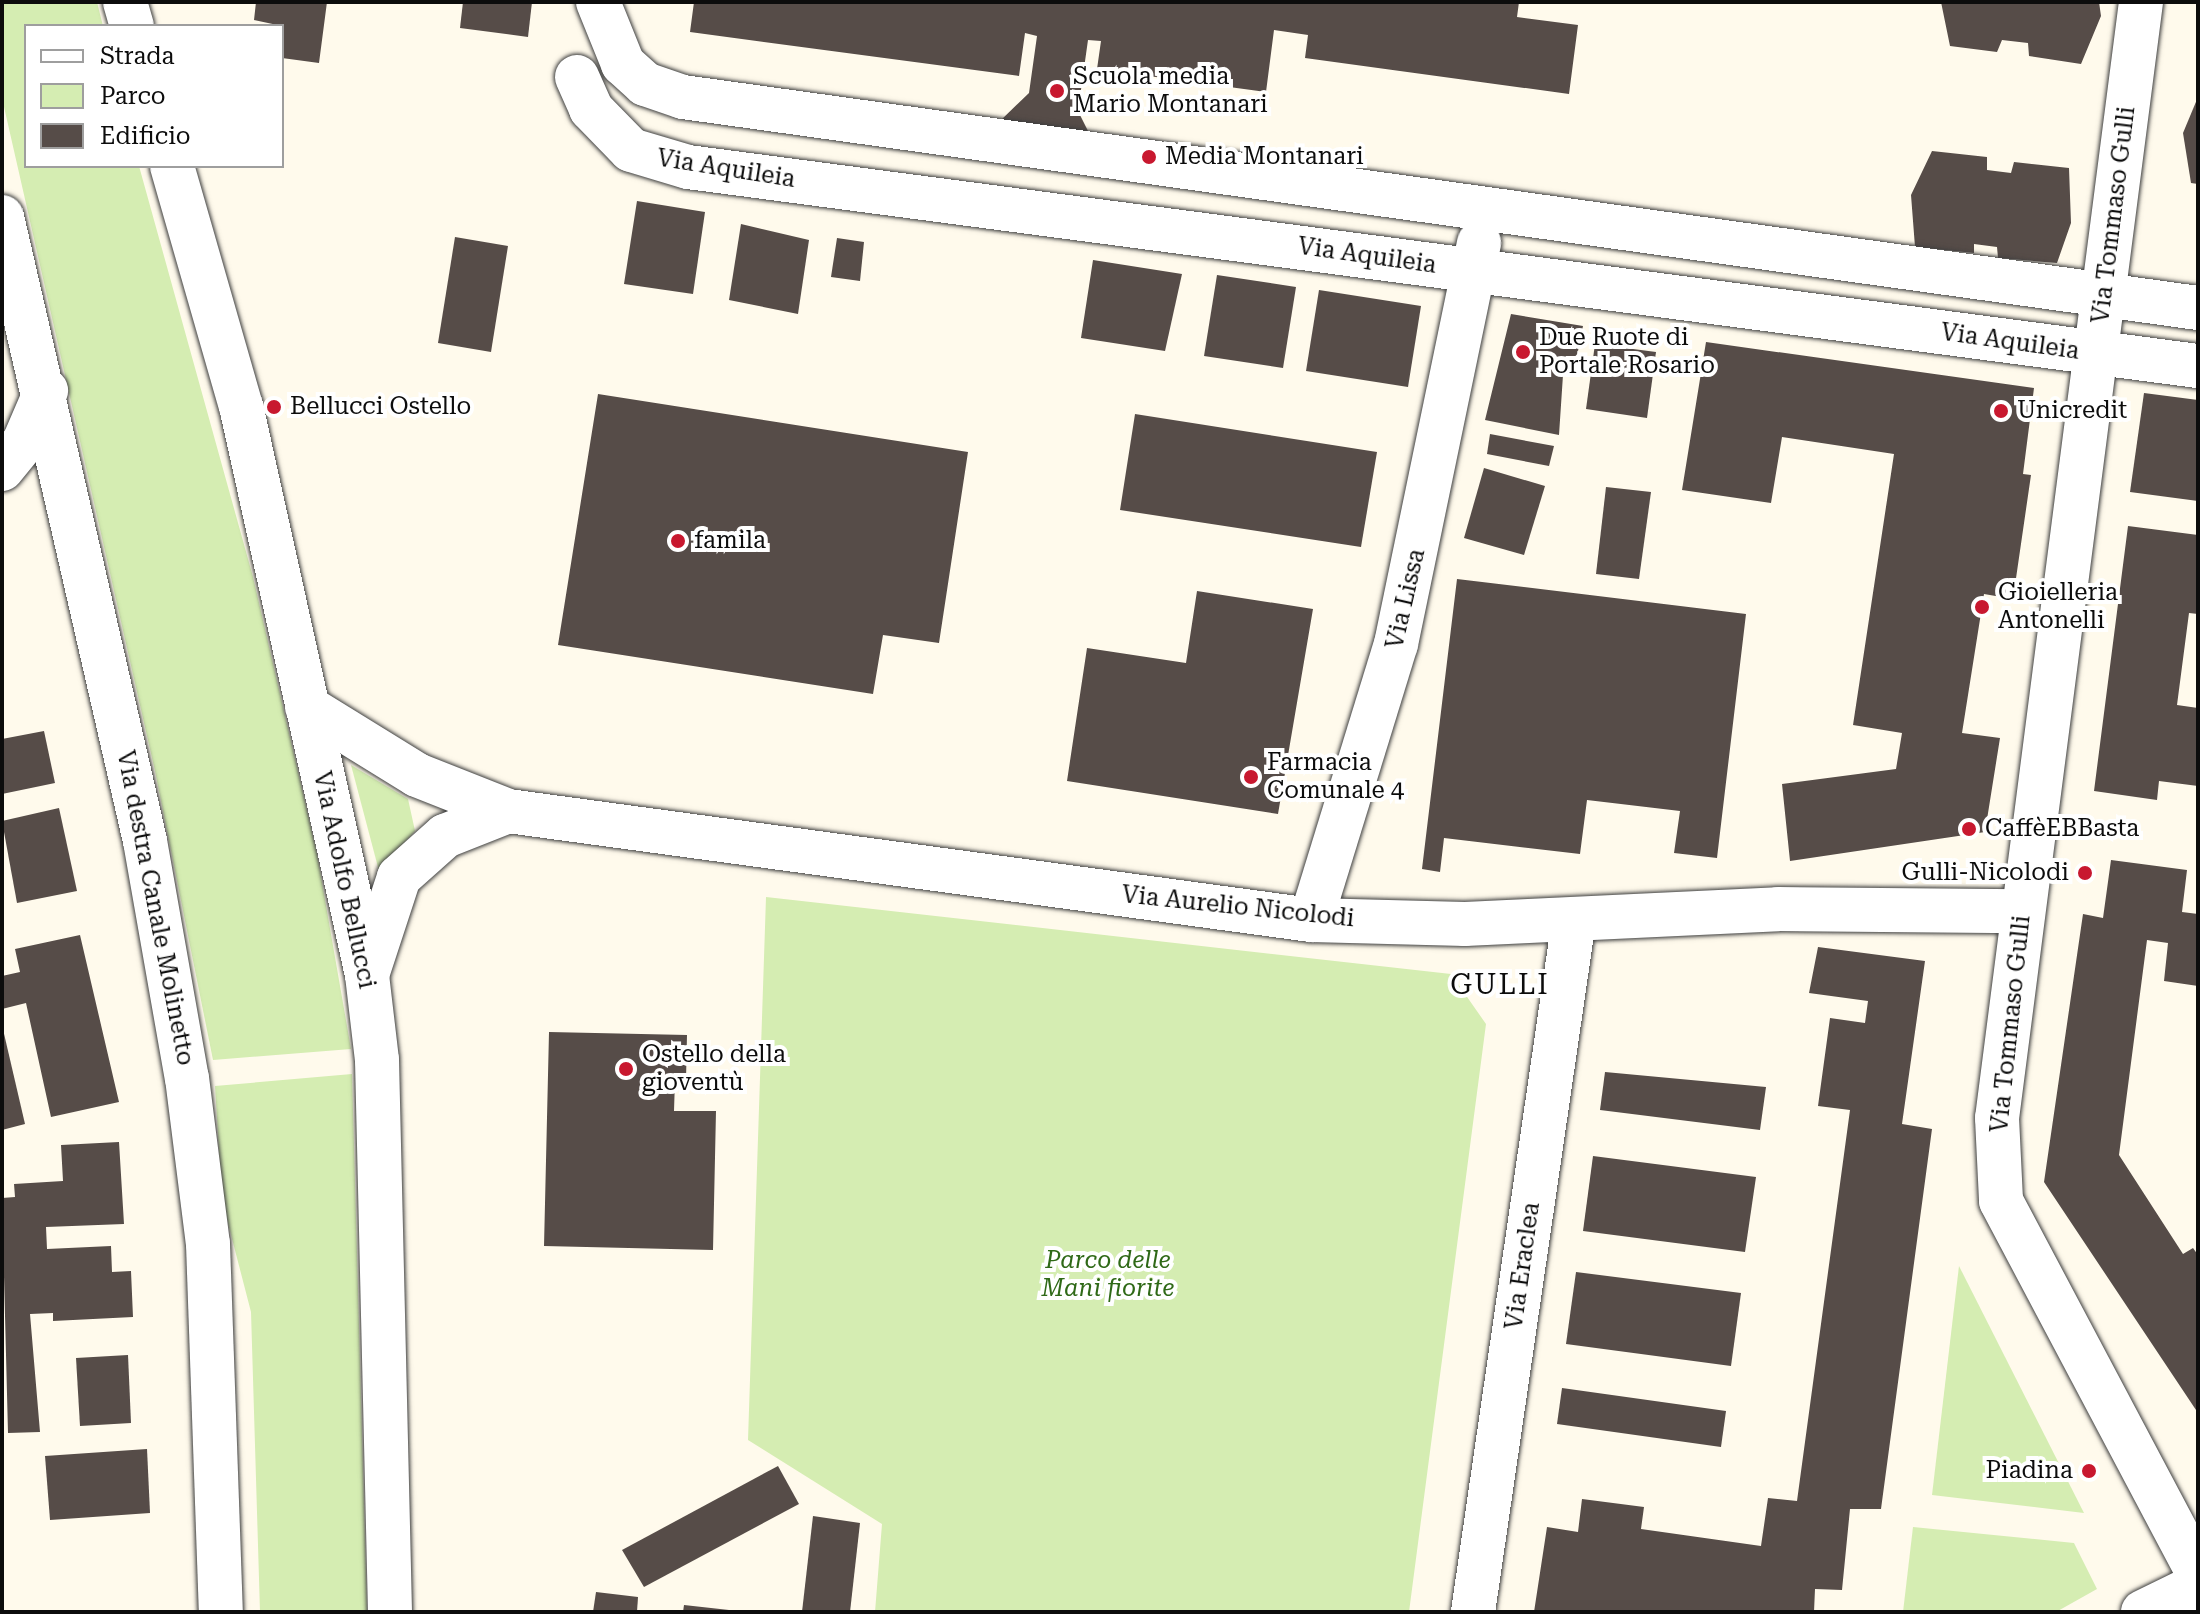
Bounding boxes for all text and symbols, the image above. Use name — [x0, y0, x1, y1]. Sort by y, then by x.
legend — [24, 24, 284, 168]
text: Strada — [100, 42, 175, 70]
place label: Scuola media Mario Montanari — [1073, 63, 1268, 119]
text: Parco — [100, 82, 166, 110]
marker: Scuola media Mario Montanari — [1048, 82, 1066, 100]
street label: Via Tommaso Gulli — [2086, 105, 2142, 325]
text: Edificio — [100, 122, 191, 150]
place label: Media Montanari — [1165, 143, 1364, 171]
street label: Via Aquileia — [655, 144, 797, 194]
marker: Media Montanari — [1140, 148, 1158, 166]
street label: Via Aquileia — [1296, 232, 1438, 280]
street label: Via Aquileia — [1939, 318, 2081, 366]
place label: Due Ruote di Portale Rosario — [1539, 324, 1715, 380]
marker: Due Ruote di Portale Rosario — [1514, 343, 1532, 361]
place label: Bellucci Ostello — [290, 393, 471, 421]
place label: Unicredit — [2017, 397, 2127, 425]
marker: Bellucci Ostello — [265, 398, 283, 416]
marker: Unicredit — [1992, 402, 2010, 420]
place label: famila — [694, 527, 766, 555]
marker: famila — [669, 532, 687, 550]
street label: Via Lissa — [1381, 546, 1431, 652]
place label: Gioielleria Antonelli — [1998, 579, 2118, 635]
marker: Gioielleria Antonelli — [1973, 598, 1991, 616]
street label: Via destra Canale Molinetto — [110, 748, 200, 1068]
place label: Farmacia Comunale 4 — [1267, 749, 1404, 805]
marker: Farmacia Comunale 4 — [1242, 768, 1260, 786]
street label: Via Adolfo Bellucci — [307, 769, 381, 991]
place label: CaffèEBBasta — [1985, 815, 2139, 843]
marker: CaffèEBBasta — [1960, 820, 1978, 838]
place label: Gulli-Nicolodi — [1901, 859, 2069, 887]
marker: Gulli-Nicolodi — [2076, 864, 2094, 882]
street label: Via Aurelio Nicolodi — [1120, 880, 1356, 934]
street label: Via Tommaso Gulli — [1985, 914, 2037, 1134]
district label: GULLI — [1450, 968, 1550, 1002]
place label: Ostello della gioventù — [642, 1041, 786, 1097]
marker: Ostello della gioventù — [617, 1060, 635, 1078]
street label: Via Eraclea — [1500, 1201, 1546, 1331]
park label: Parco delle Mani fiorite — [1042, 1247, 1174, 1303]
place label: Piadina — [1986, 1457, 2073, 1485]
marker: Piadina — [2080, 1462, 2098, 1480]

